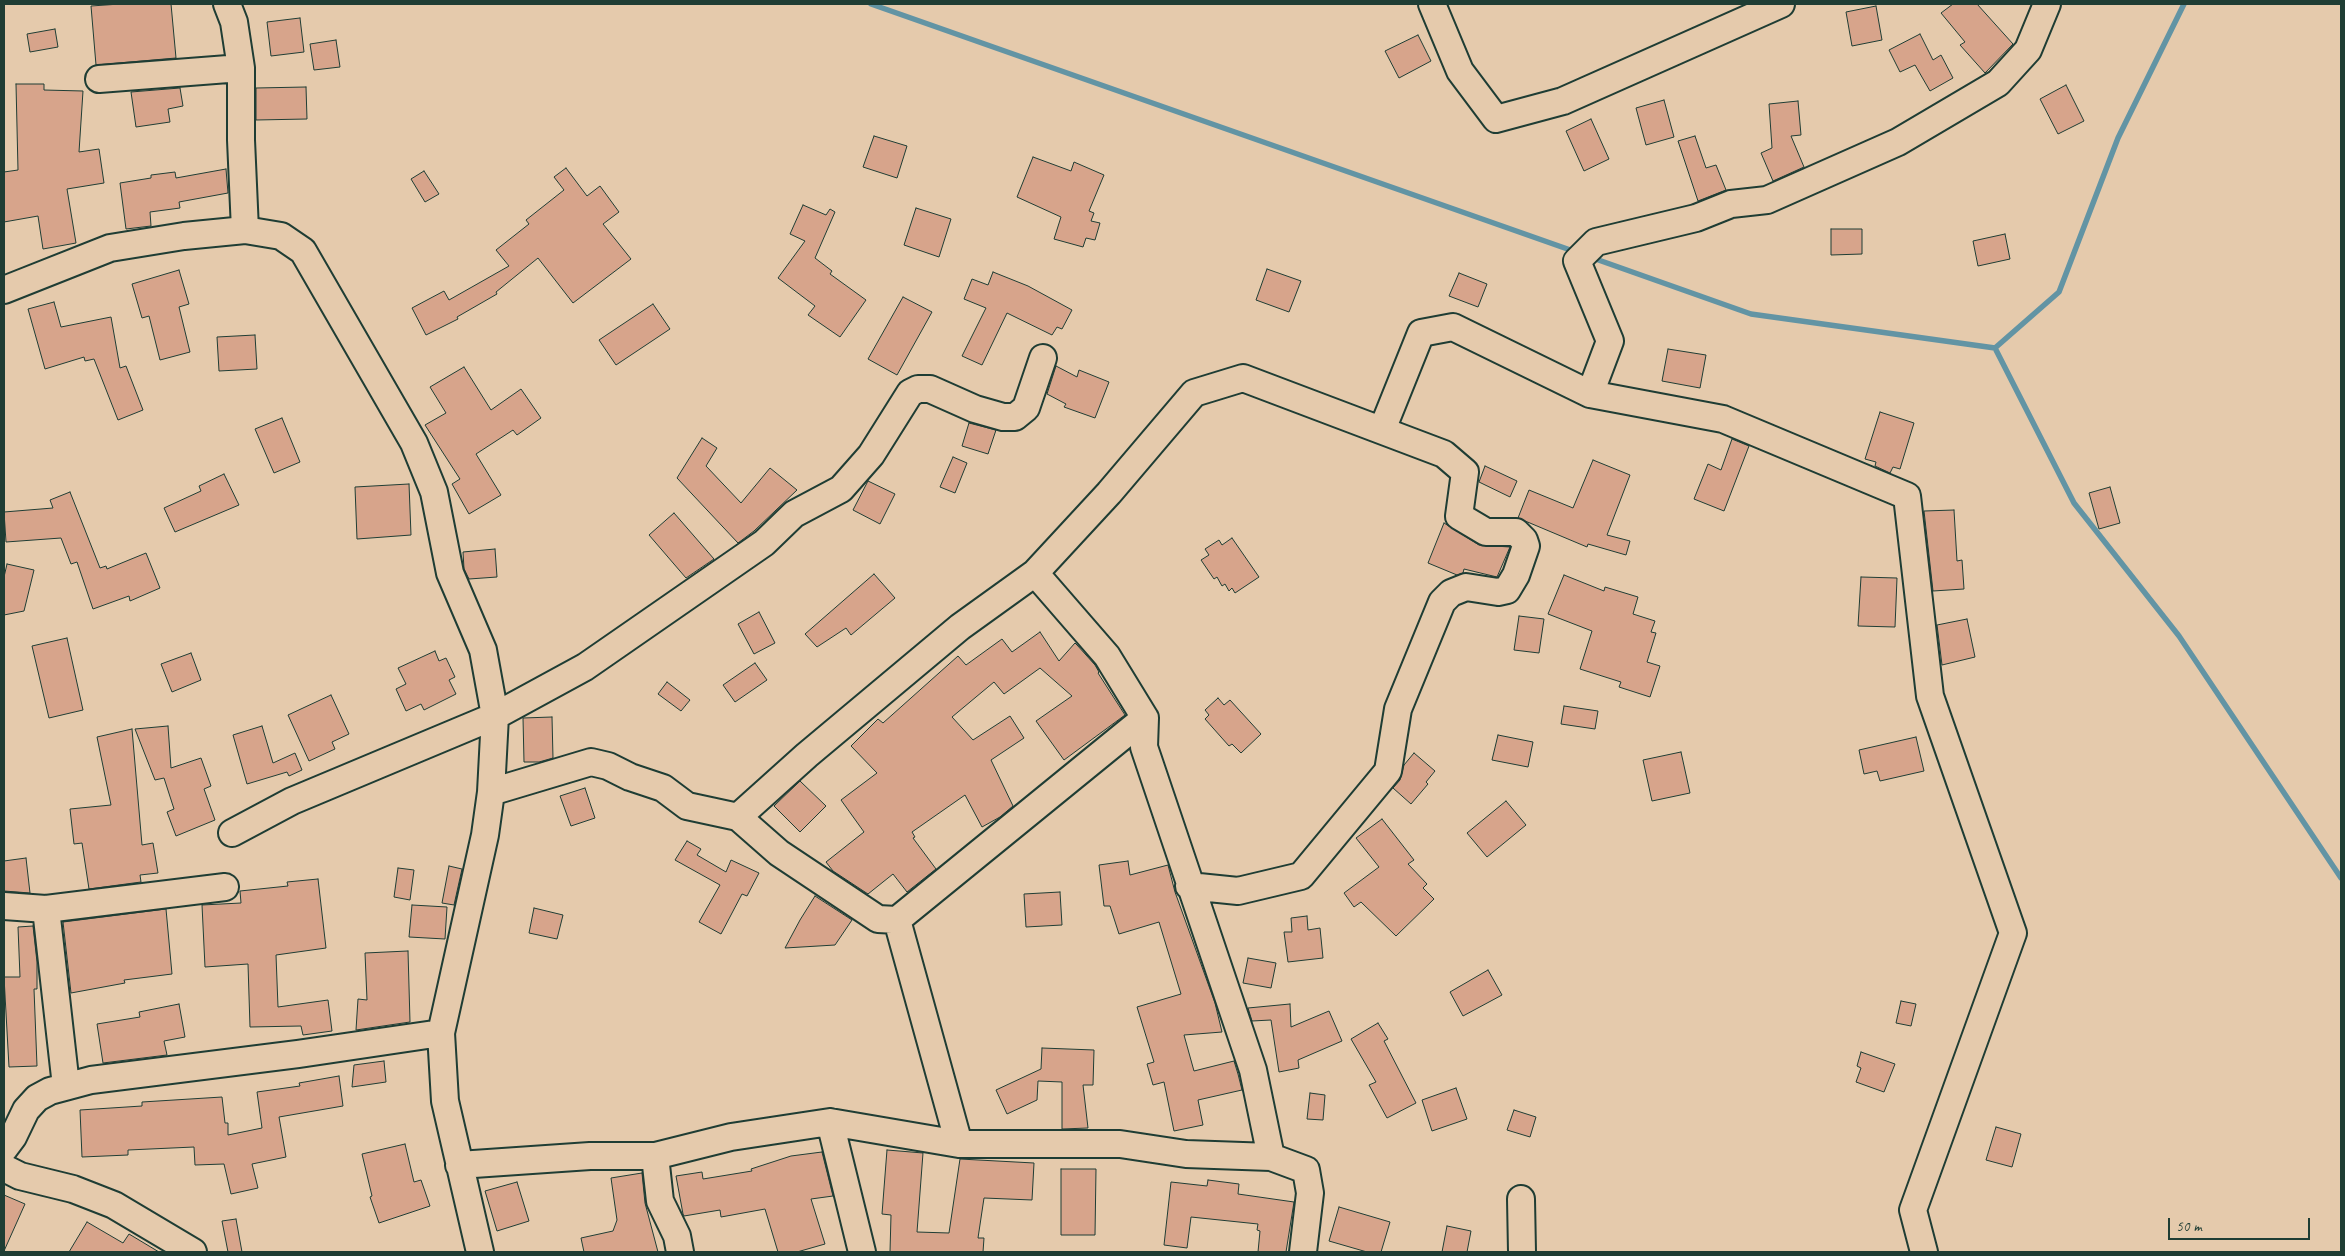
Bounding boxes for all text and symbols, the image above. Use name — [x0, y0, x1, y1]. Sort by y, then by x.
scale bar — [2170, 1208, 2312, 1240]
text: 50 m — [2176, 1217, 2202, 1236]

